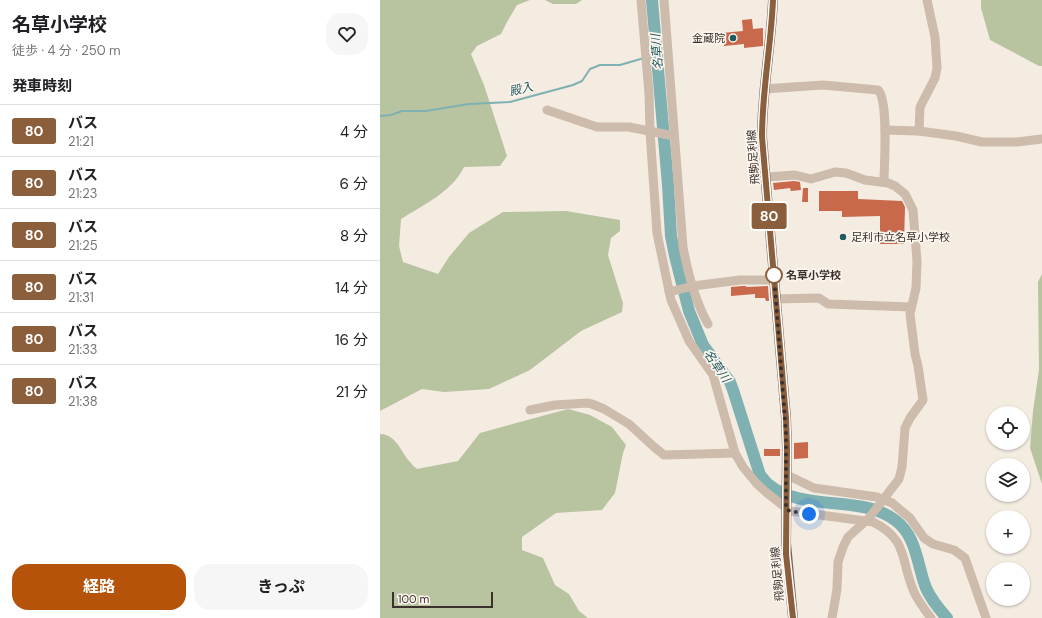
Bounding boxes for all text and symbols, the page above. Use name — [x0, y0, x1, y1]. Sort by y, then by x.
text: 名草小学校 — [12, 12, 107, 37]
button: heart — [326, 13, 368, 55]
water label: 名草川 — [647, 31, 667, 71]
place label: 金蔵院 — [692, 31, 725, 45]
marker: 金蔵院 — [728, 33, 738, 43]
text: 徒歩 · 4 分 · 250 m — [12, 42, 121, 59]
text: 発車時刻 — [12, 76, 72, 96]
water label: 殿入 — [507, 78, 535, 100]
text: バス — [68, 113, 98, 133]
text: 80 — [25, 122, 43, 140]
text: 4 分 — [340, 122, 368, 142]
street label: 飛駒足利線 — [744, 129, 762, 185]
text: 21:21 — [68, 133, 94, 150]
text: バス — [68, 165, 98, 185]
text: 80 — [25, 174, 43, 192]
text: 6 分 — [340, 174, 368, 194]
text: 21:23 — [68, 185, 97, 202]
line badge: 80 — [751, 203, 787, 229]
text: 80 — [760, 207, 778, 225]
text: バス — [68, 217, 98, 237]
text: 80 — [25, 226, 43, 244]
text: 8 分 — [340, 226, 368, 246]
place label: 足利市立名草小学校 — [851, 230, 950, 244]
marker: 足利市立名草小学校 — [838, 232, 848, 242]
text: 21:25 — [68, 237, 98, 254]
marker: 名草小学校 — [765, 266, 783, 284]
place label: 名草小学校 — [786, 268, 841, 282]
text: バス — [68, 269, 98, 289]
text: 80 — [25, 278, 43, 296]
text: 14 分 — [335, 278, 368, 298]
text: 21:31 — [68, 289, 94, 306]
text: バス — [68, 321, 98, 341]
text: 80 — [25, 330, 43, 348]
text: 16 分 — [335, 330, 368, 350]
text: 21:33 — [68, 341, 98, 358]
water label: 名草川 — [700, 347, 735, 387]
text: バス — [68, 373, 98, 393]
text: 80 — [25, 382, 43, 400]
text: 21 分 — [336, 382, 368, 402]
text: 21:38 — [68, 393, 98, 410]
map controls — [986, 406, 1030, 606]
button: locate — [986, 406, 1030, 450]
button: layers — [986, 458, 1030, 502]
your location — [799, 504, 819, 524]
button: + — [986, 510, 1030, 554]
street label: 飛駒足利線 — [768, 546, 786, 602]
button: − — [986, 562, 1030, 606]
button: 経路 — [12, 564, 186, 610]
button: きっぷ — [194, 564, 368, 610]
scale bar — [392, 590, 493, 609]
text: 100 m — [398, 592, 429, 606]

